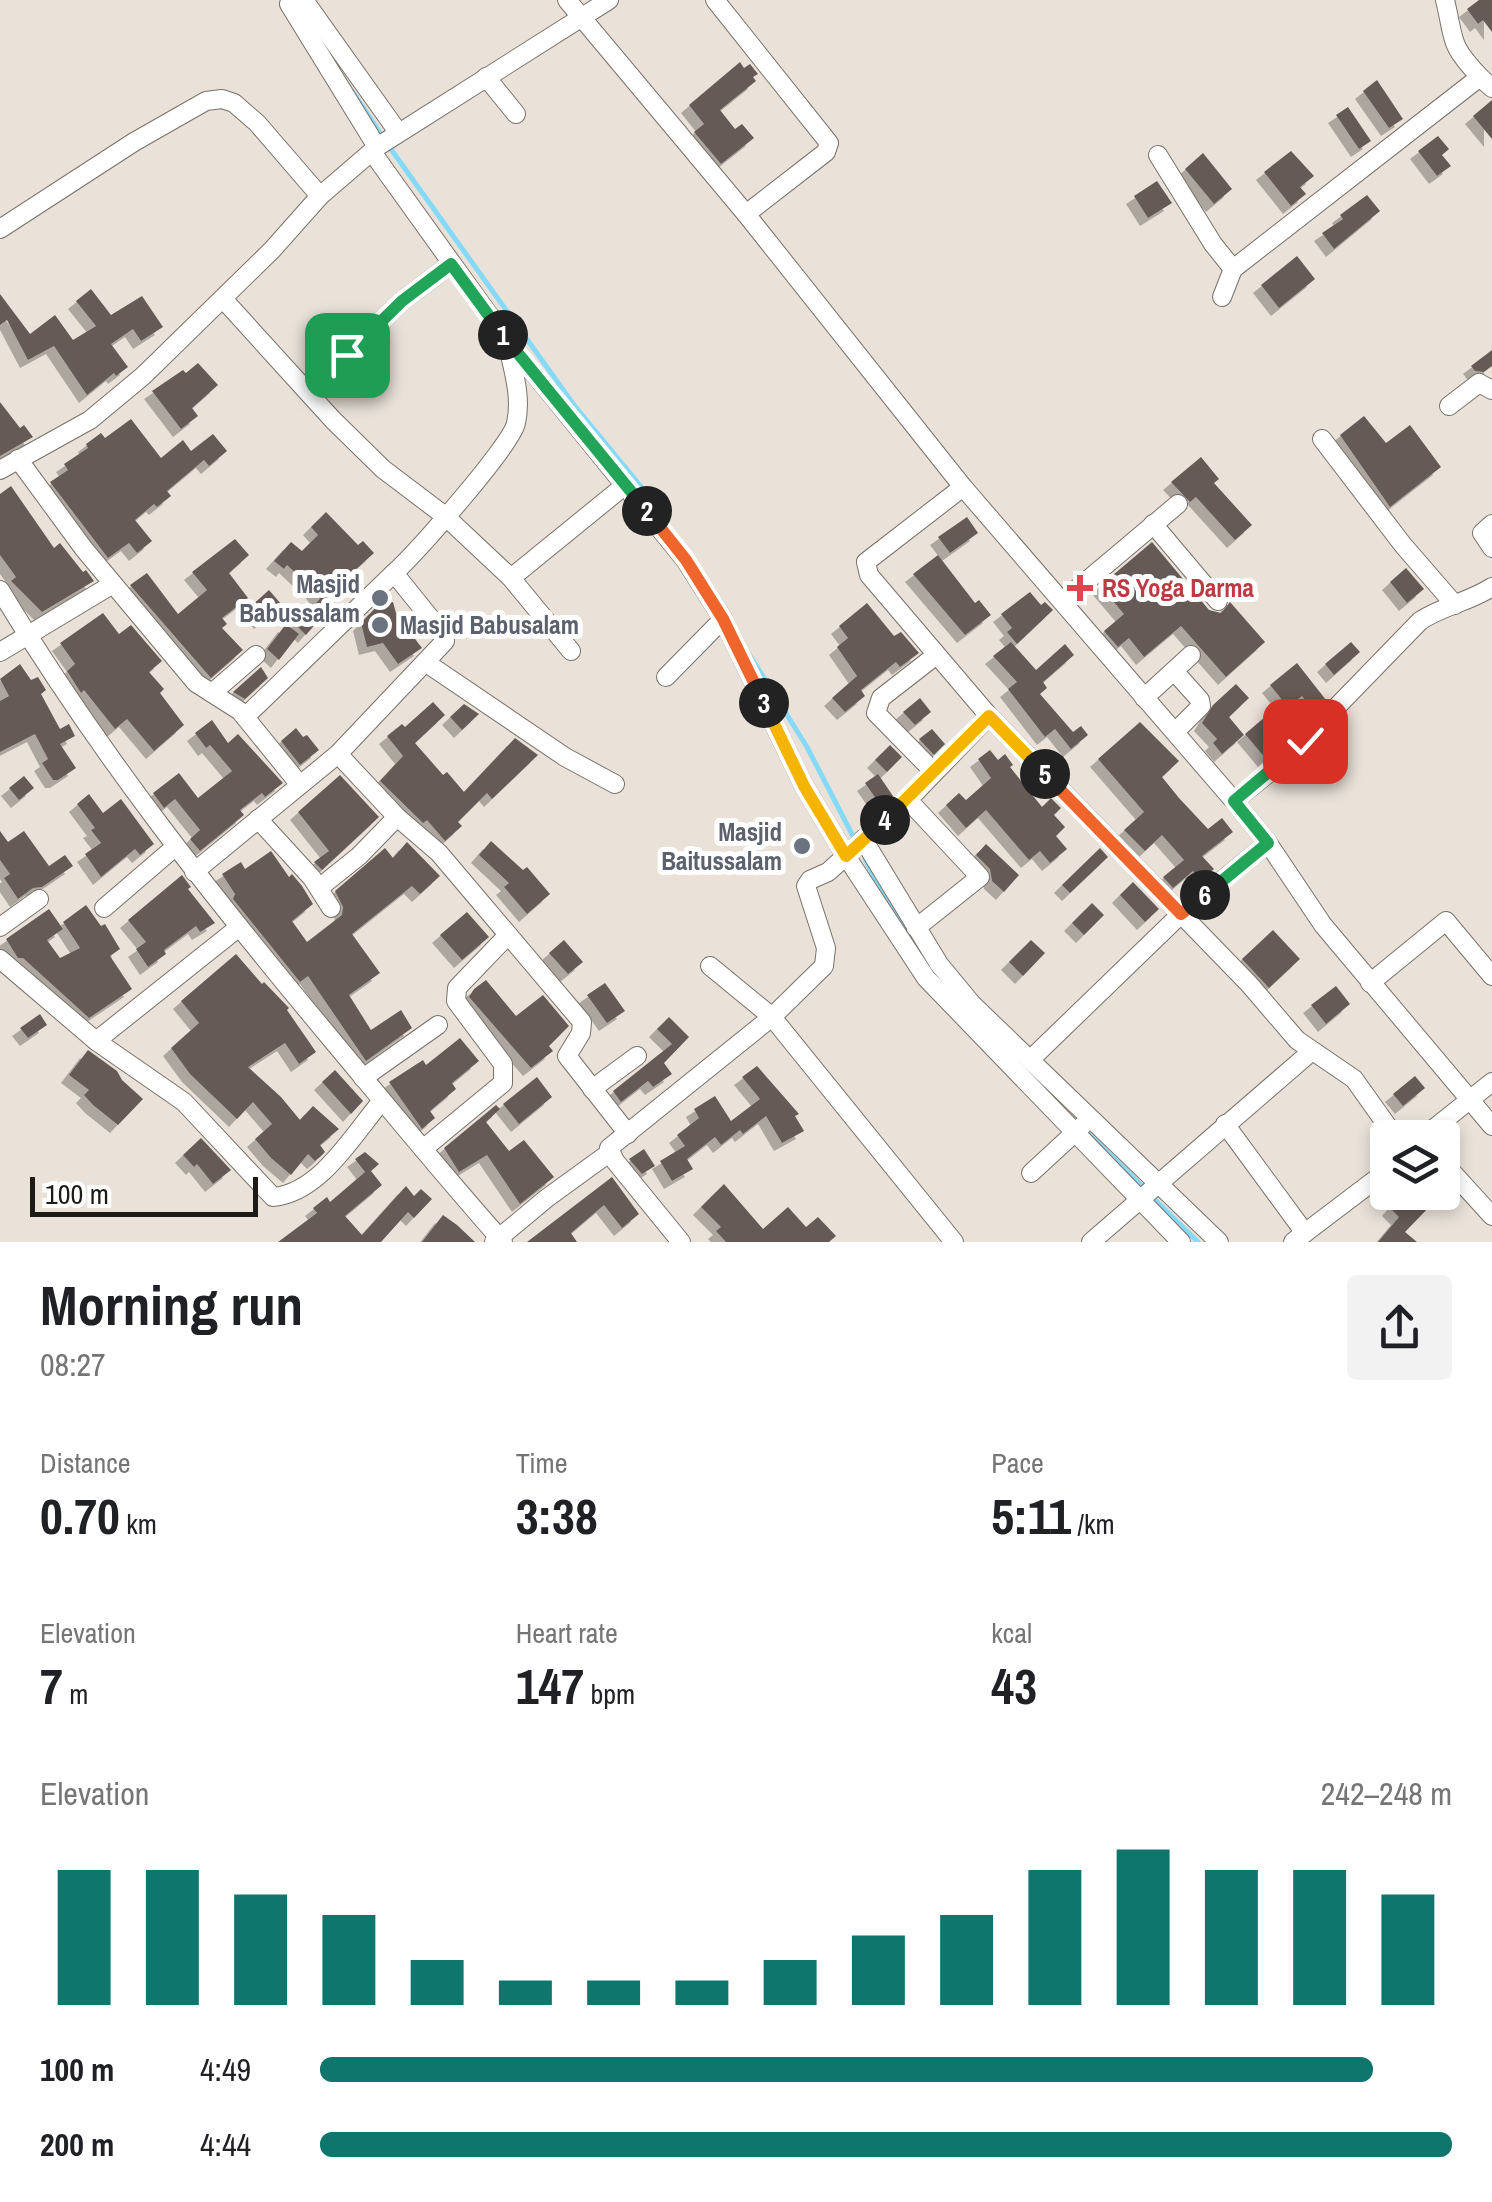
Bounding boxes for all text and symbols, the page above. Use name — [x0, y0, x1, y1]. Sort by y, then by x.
pin: 1 — [478, 310, 528, 360]
pin — [305, 313, 390, 398]
text: 1 — [497, 316, 509, 354]
icon: arrive — [320, 328, 375, 383]
pin: 2 — [622, 486, 672, 536]
text: 2 — [641, 492, 653, 530]
place label: Masjid Babussalam — [239, 567, 360, 630]
place label: RS Yoga Darma — [1102, 571, 1255, 605]
marker: RS Yoga Darma — [1067, 575, 1093, 601]
marker: Masjid Babussalam — [369, 587, 391, 609]
place label: Masjid Babusalam — [400, 608, 579, 642]
marker: Masjid Babusalam — [369, 614, 391, 636]
pin: 3 — [739, 678, 789, 728]
text: 3 — [758, 684, 770, 722]
pin — [1263, 699, 1348, 784]
icon: check — [1278, 714, 1333, 769]
pin: 5 — [1020, 749, 1070, 799]
text: 5 — [1039, 755, 1051, 793]
pin: 4 — [860, 795, 910, 845]
text: 4 — [879, 801, 891, 839]
place label: Masjid Baitussalam — [661, 815, 782, 878]
marker: Masjid Baitussalam — [791, 835, 813, 857]
pin: 6 — [1180, 870, 1230, 920]
text: 6 — [1199, 876, 1211, 914]
map controls — [1370, 1120, 1460, 1210]
button: layers — [1370, 1120, 1460, 1210]
scale bar — [30, 1172, 258, 1216]
text: 100 m — [45, 1175, 109, 1213]
text: Morning run — [40, 1268, 303, 1342]
button: share — [1347, 1275, 1452, 1380]
text: 08:27 — [40, 1343, 106, 1386]
text: Distance — [40, 1444, 131, 1482]
text: Time — [516, 1444, 567, 1482]
text: Pace — [991, 1444, 1044, 1482]
text: 0.70 — [40, 1482, 120, 1550]
text: 3:38 — [516, 1482, 598, 1550]
text: 5:11 — [991, 1482, 1071, 1550]
text: km — [120, 1505, 157, 1543]
text: /km — [1071, 1505, 1115, 1543]
text: Elevation — [40, 1614, 136, 1652]
text: Heart rate — [516, 1614, 618, 1652]
text: kcal — [991, 1614, 1032, 1652]
text: 7 — [40, 1652, 63, 1720]
text: 147 — [516, 1652, 584, 1720]
text: 43 — [991, 1652, 1037, 1720]
text: m — [63, 1675, 88, 1713]
text: bpm — [584, 1675, 635, 1713]
text: Elevation — [40, 1772, 149, 1815]
text: 242–248 m — [1321, 1772, 1452, 1815]
text: 100 m — [40, 2048, 114, 2091]
text: 4:49 — [200, 2048, 251, 2091]
text: 200 m — [40, 2123, 114, 2166]
text: 4:44 — [200, 2123, 251, 2166]

